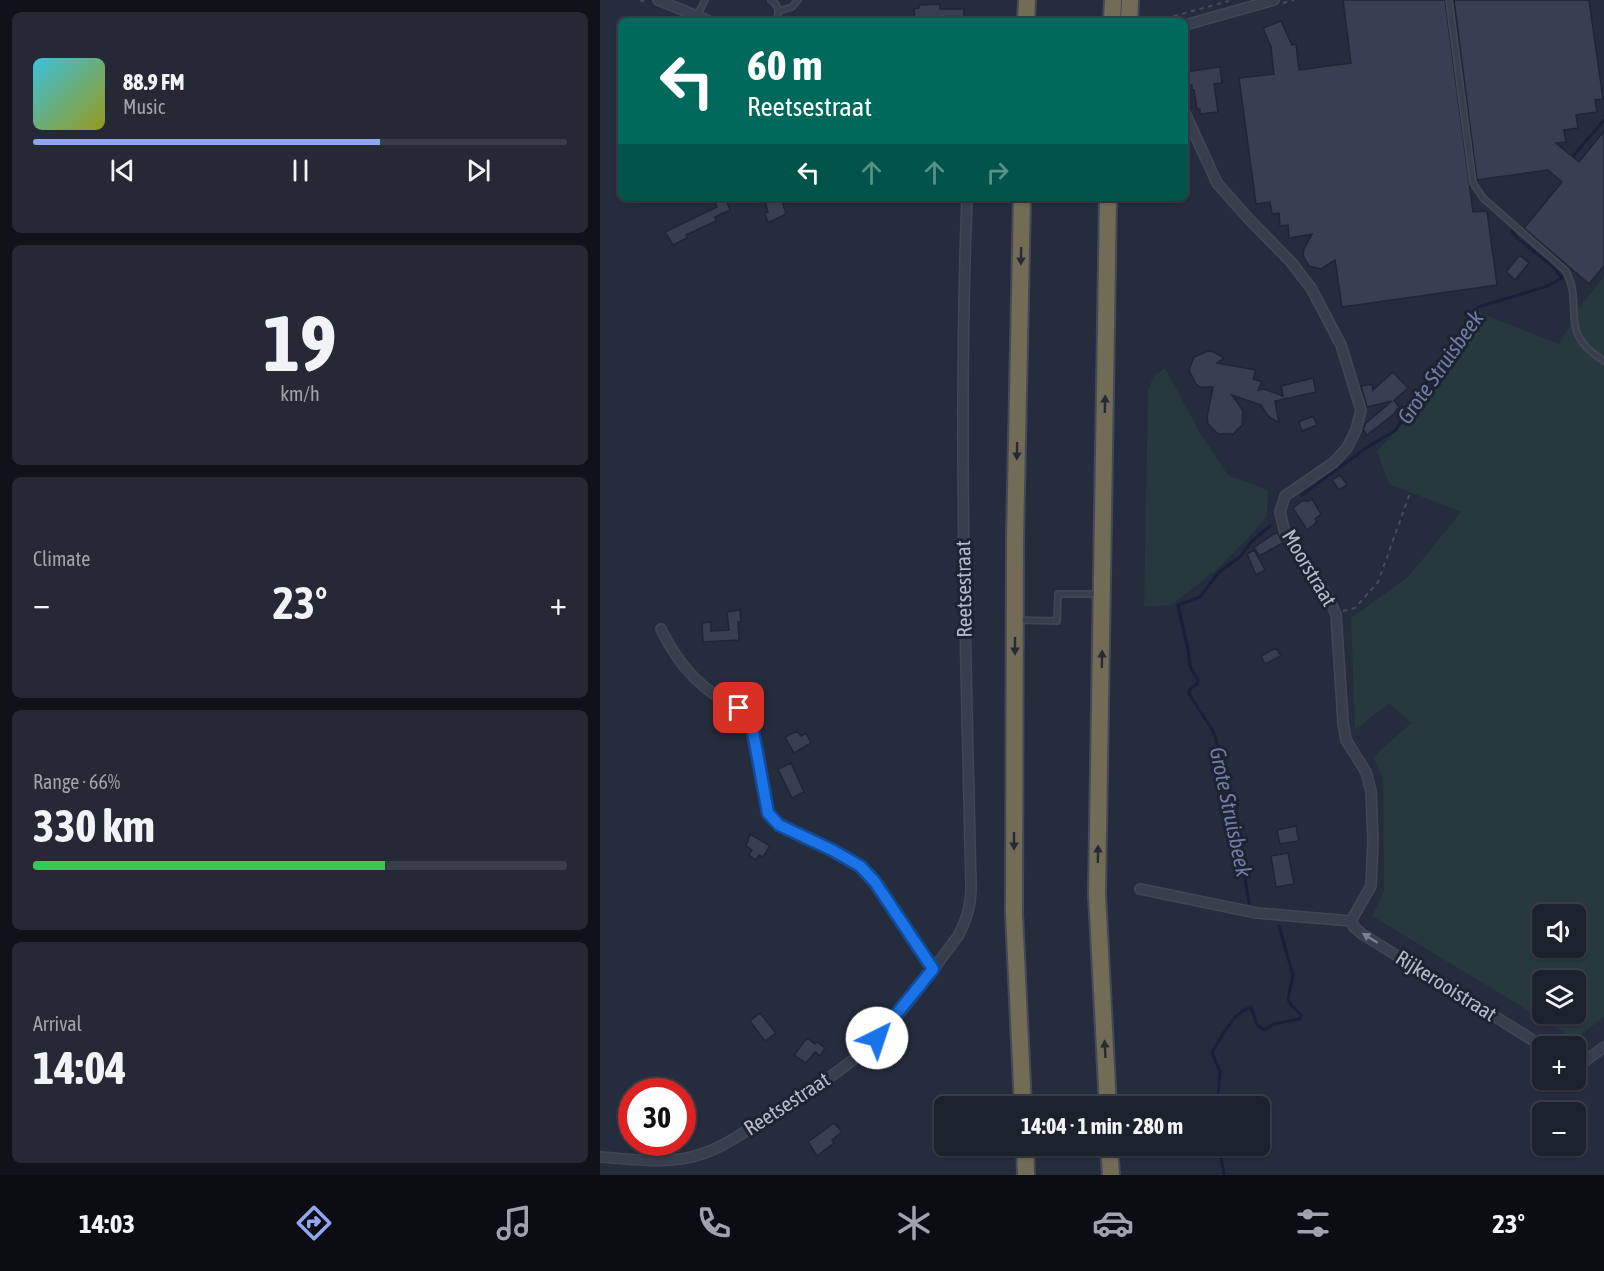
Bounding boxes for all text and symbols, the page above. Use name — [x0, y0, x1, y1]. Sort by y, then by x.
text: 60 m — [747, 41, 822, 89]
icon: left — [648, 42, 726, 120]
text: 88.9 FM — [123, 69, 185, 95]
text: Reetsestraat — [747, 91, 872, 122]
text: Music — [123, 95, 165, 118]
icon: previous — [106, 154, 139, 187]
icon: pause — [284, 154, 317, 187]
icon: next — [462, 154, 495, 187]
icon: left — [792, 156, 825, 189]
icon: ahead — [855, 156, 888, 189]
icon: ahead — [918, 156, 951, 189]
icon: right — [981, 156, 1014, 189]
one-way arrow — [1016, 247, 1025, 266]
text: 19 — [263, 298, 337, 388]
water label: Grote Struisbeek — [1391, 305, 1489, 429]
text: km/h — [280, 382, 320, 405]
one-way arrow — [1100, 395, 1110, 414]
one-way arrow — [1012, 442, 1022, 461]
street label: Moorstraat — [1278, 525, 1342, 610]
street label: Reetsestraat — [950, 540, 976, 638]
text: Climate — [33, 547, 90, 570]
text: 23° — [273, 577, 327, 629]
text: − — [33, 584, 50, 622]
text: + — [550, 584, 567, 622]
one-way arrow — [1010, 637, 1020, 656]
one-way arrow — [1097, 649, 1107, 668]
pin — [713, 682, 764, 733]
icon: arrive — [722, 691, 755, 724]
water label: Grote Struisbeek — [1205, 745, 1258, 880]
text: Range · 66% — [33, 770, 120, 793]
text: 330 km — [33, 800, 155, 852]
one-way arrow — [1009, 832, 1019, 851]
one-way arrow — [1093, 844, 1103, 863]
map controls — [1532, 904, 1586, 1156]
button: sound — [1532, 904, 1586, 958]
one-way arrow — [1362, 933, 1378, 944]
street label: Rijkerooistraat — [1392, 945, 1501, 1026]
button: layers — [1532, 970, 1586, 1024]
position arrow — [845, 1006, 909, 1070]
text: Arrival — [33, 1012, 82, 1035]
button: + — [1532, 1036, 1586, 1090]
one-way arrow — [1100, 1039, 1109, 1058]
text: 14:04 — [33, 1042, 127, 1094]
street label: Reetsestraat — [739, 1067, 834, 1140]
speed limit sign: 30 — [618, 1078, 696, 1156]
button: − — [1532, 1102, 1586, 1156]
text: 14:04 · 1 min · 280 m — [1021, 1113, 1183, 1139]
icon: directions — [293, 1202, 335, 1244]
icon: music — [493, 1202, 535, 1244]
icon: phone — [693, 1202, 735, 1244]
icon: climate — [893, 1202, 935, 1244]
icon: car — [1092, 1202, 1134, 1244]
icon: filters — [1292, 1202, 1334, 1244]
text: 14:03 — [79, 1208, 135, 1239]
text: 23° — [1492, 1208, 1525, 1239]

